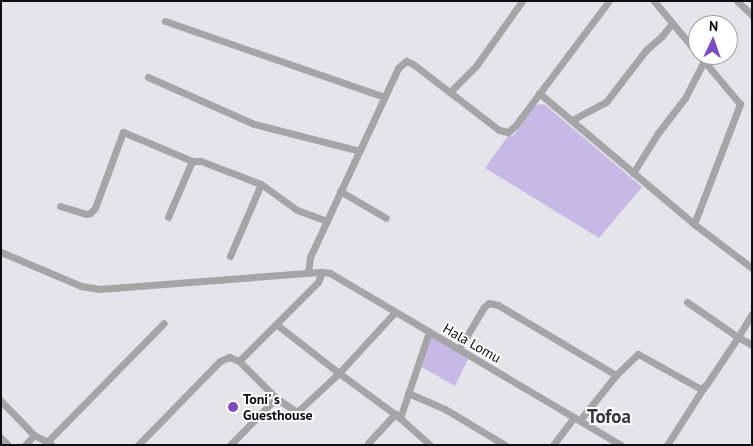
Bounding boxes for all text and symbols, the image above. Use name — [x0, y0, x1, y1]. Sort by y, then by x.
north arrow — [688, 15, 738, 65]
text: N — [709, 17, 719, 35]
street label: Hala Lomu — [440, 320, 504, 366]
place label: Toni' s Guesthouse — [243, 391, 313, 424]
marker: Toni' s Guesthouse — [227, 401, 239, 413]
district label: Tofoa — [587, 406, 631, 428]

